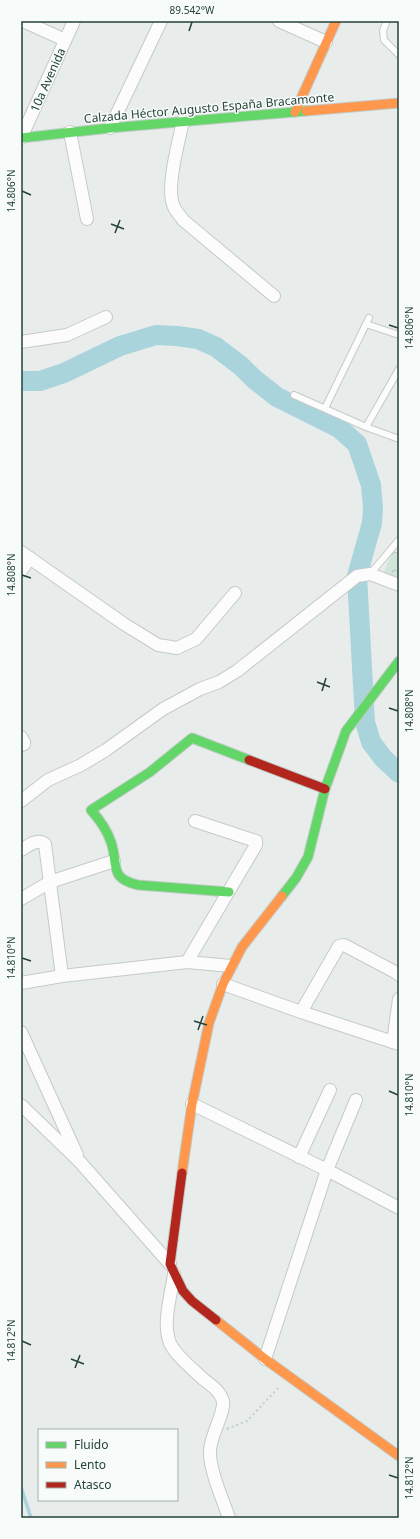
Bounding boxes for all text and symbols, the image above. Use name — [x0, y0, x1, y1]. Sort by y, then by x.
text: 89.542°W — [170, 3, 215, 17]
street label: 10a Avenida — [26, 45, 69, 115]
street label: Calzada Héctor Augusto España Bracamonte — [83, 88, 335, 127]
text: 14.806°N — [4, 169, 18, 213]
text: 14.806°N — [402, 306, 416, 350]
text: 14.808°N — [4, 553, 18, 597]
text: 14.808°N — [402, 689, 416, 733]
text: 14.810°N — [4, 936, 18, 980]
text: 14.810°N — [402, 1073, 416, 1117]
text: 14.812°N — [4, 1319, 18, 1363]
legend — [38, 1429, 178, 1501]
text: Fluido — [74, 1436, 108, 1453]
text: Lento — [74, 1456, 106, 1473]
text: 14.812°N — [402, 1456, 416, 1500]
text: Atasco — [74, 1476, 112, 1493]

